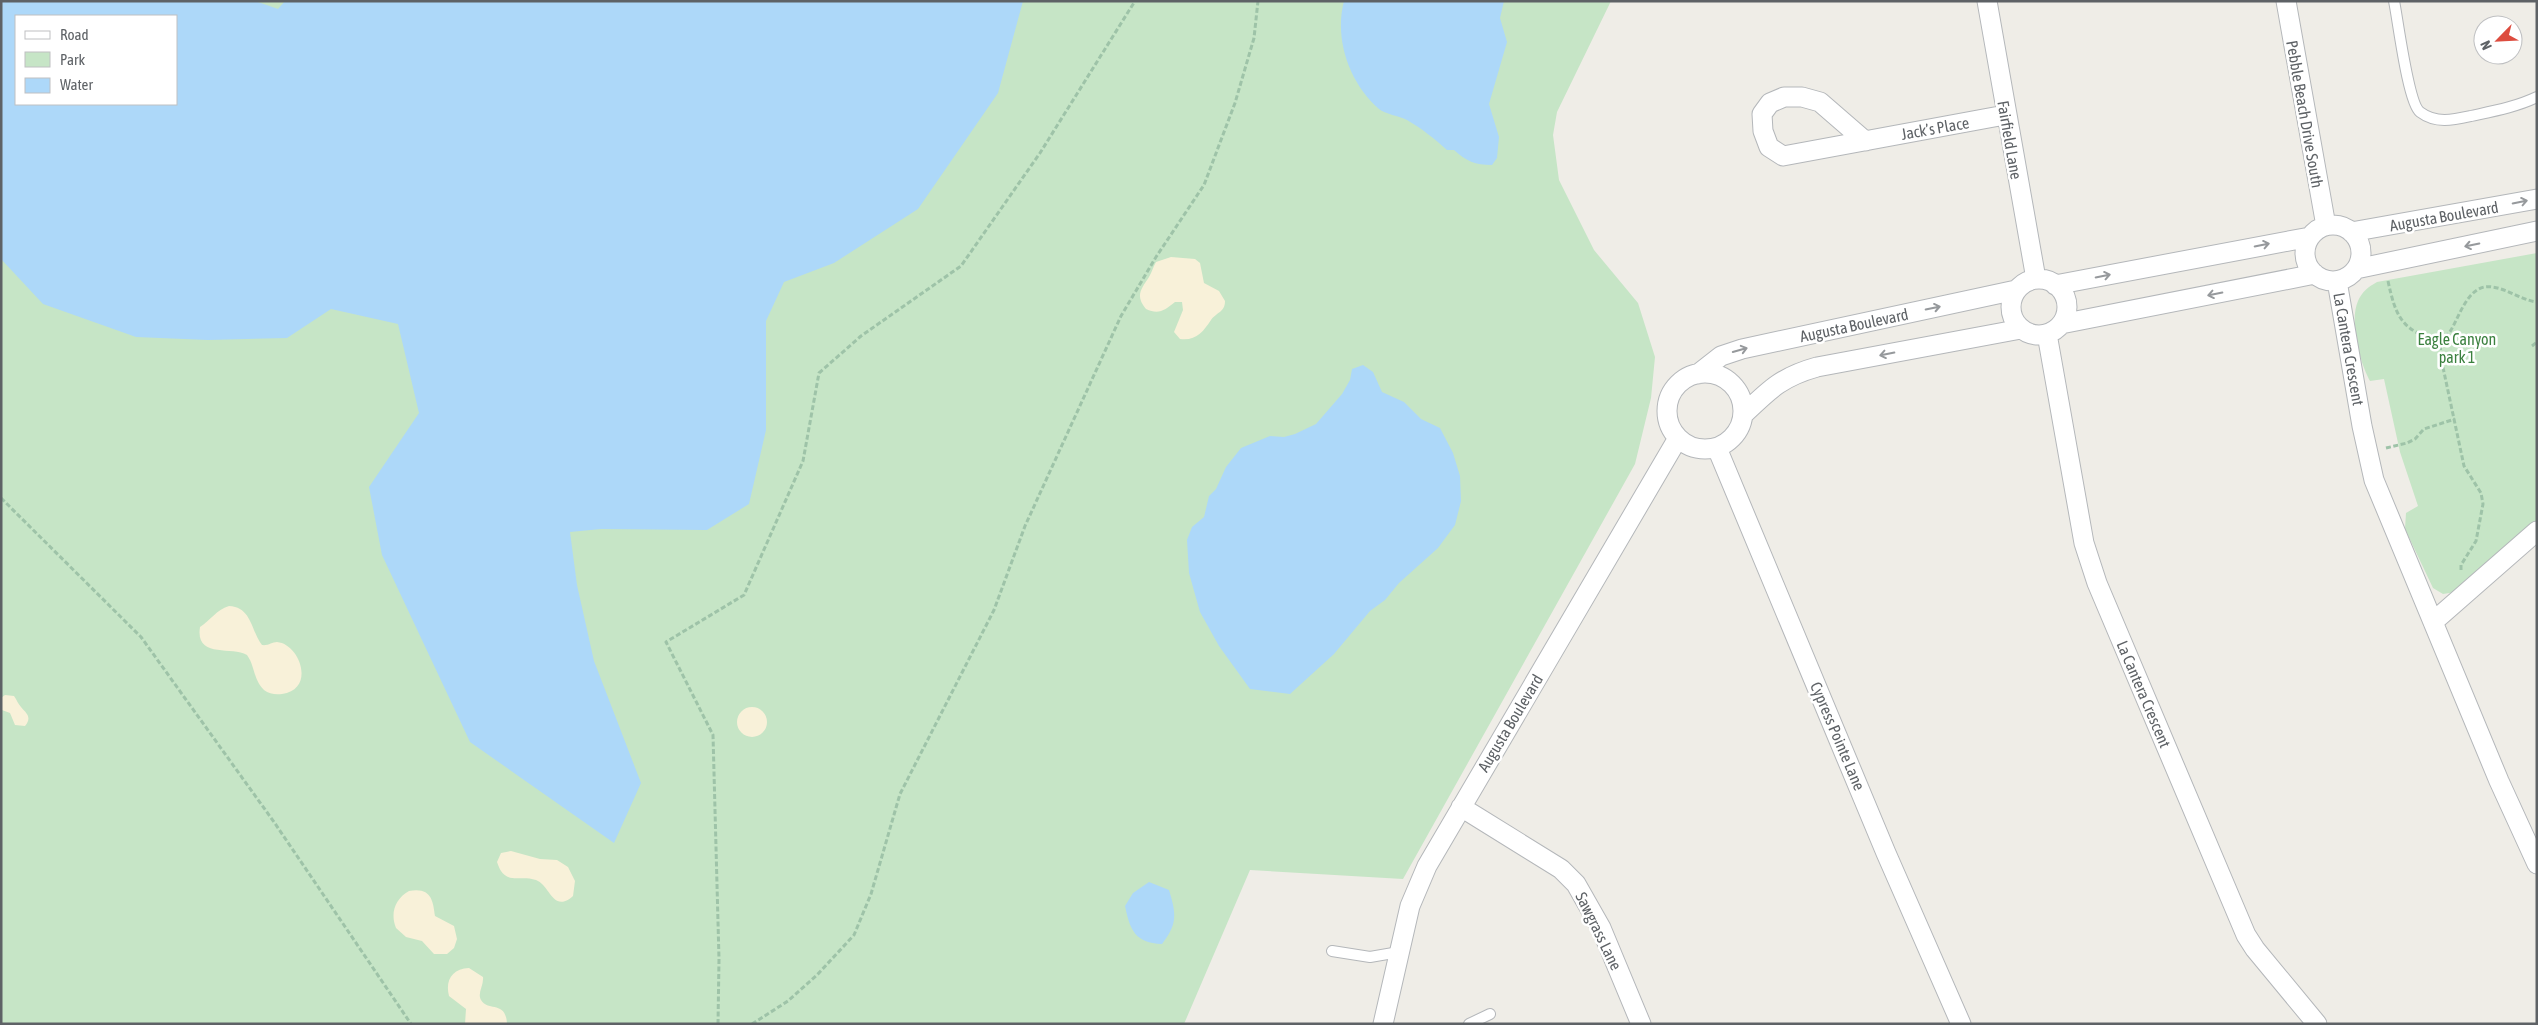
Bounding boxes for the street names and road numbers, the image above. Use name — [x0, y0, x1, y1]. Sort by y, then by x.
street label: Pebble Beach Drive South — [2283, 39, 2327, 189]
street label: Fairfield Lane — [1994, 99, 2026, 181]
street label: Jack’s Place — [1900, 113, 1970, 143]
street label: Augusta Boulevard — [2388, 198, 2500, 235]
street label: La Cantera Crescent — [2330, 291, 2368, 407]
street label: Augusta Boulevard — [1798, 305, 1910, 346]
street label: La Cantera Crescent — [2113, 638, 2175, 751]
street label: Augusta Boulevard — [1474, 671, 1547, 775]
street label: Cypress Pointe Lane — [1806, 679, 1869, 793]
street label: Sawgrass Lane — [1571, 889, 1626, 973]

